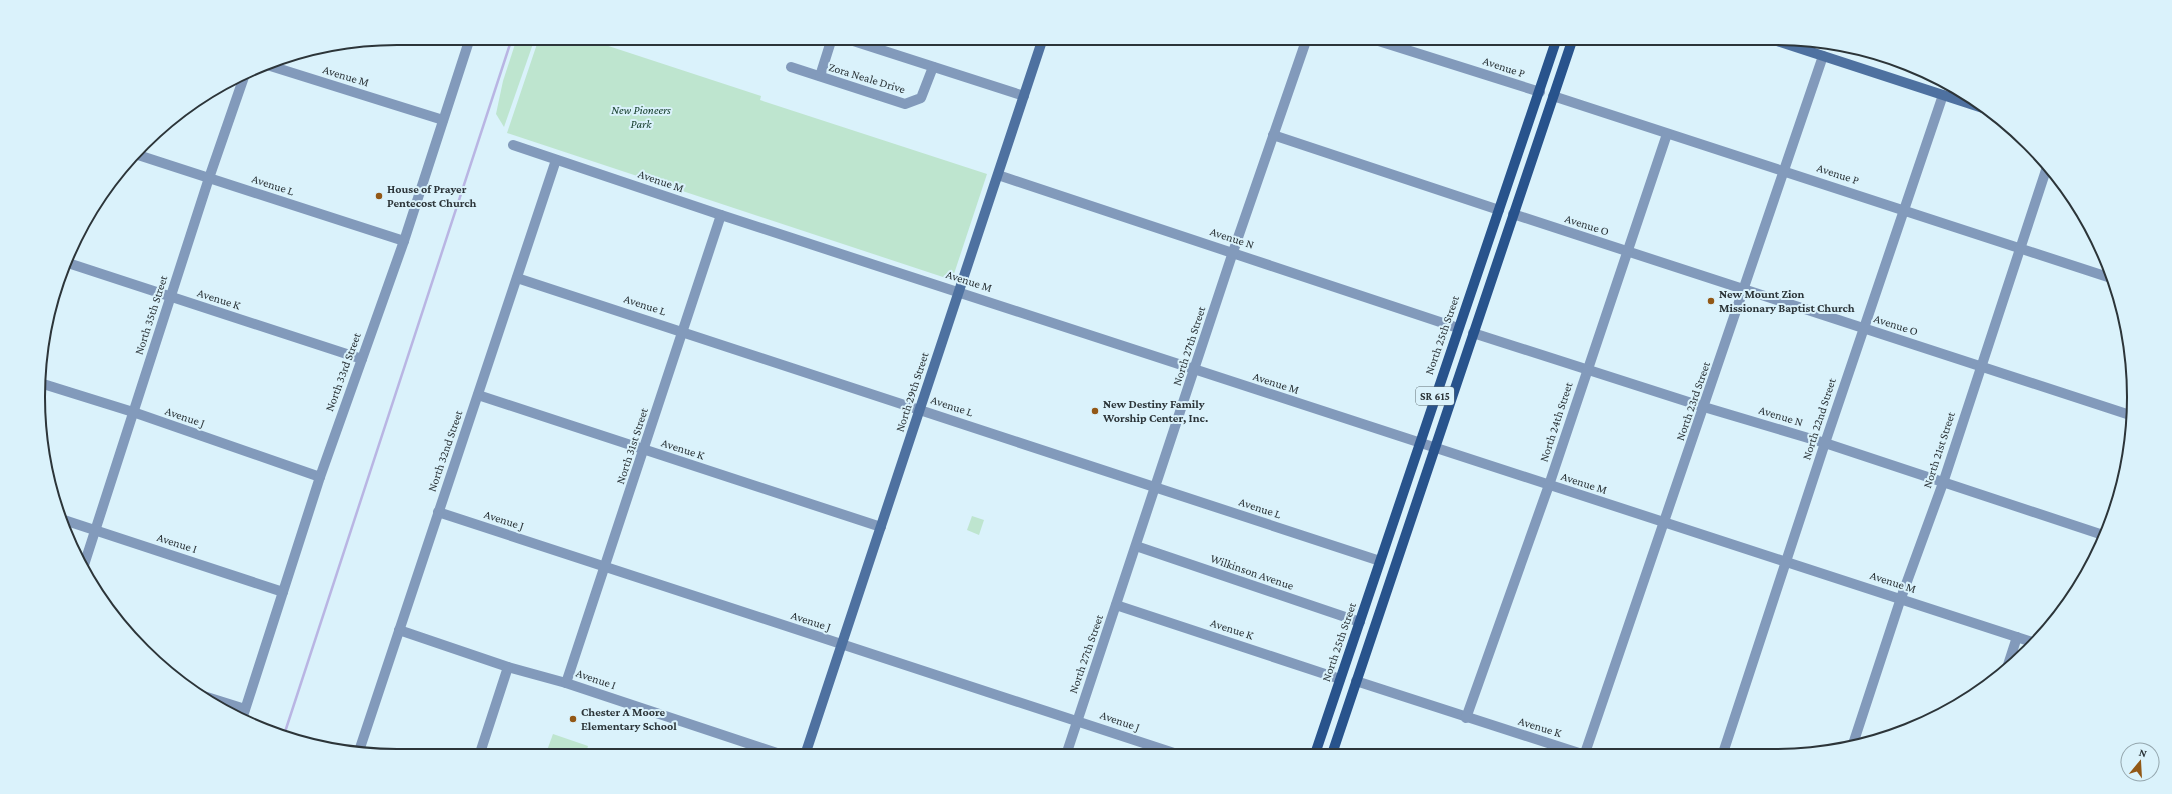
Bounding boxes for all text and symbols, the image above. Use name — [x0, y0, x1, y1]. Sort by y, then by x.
street label: Avenue P — [1481, 54, 1527, 80]
street label: Zora Neale Drive — [827, 60, 907, 96]
street label: Avenue M — [321, 62, 371, 90]
park label: New Pioneers Park — [611, 103, 671, 131]
street label: Avenue P — [1815, 161, 1861, 187]
street label: Avenue M — [636, 167, 686, 195]
street label: Avenue L — [250, 172, 296, 198]
place label: House of Prayer Pentecost Church — [387, 182, 477, 210]
marker: House of Prayer Pentecost Church — [374, 191, 384, 201]
street label: Avenue O — [1563, 211, 1611, 239]
street label: Avenue N — [1208, 224, 1256, 252]
street label: Avenue M — [944, 267, 994, 295]
street label: North 35th Street — [132, 272, 171, 357]
street label: Avenue K — [196, 285, 242, 313]
place label: New Mount Zion Missionary Baptist Church — [1719, 287, 1855, 315]
street label: Avenue L — [622, 292, 668, 318]
street label: North 25th Street — [1422, 293, 1462, 376]
marker: New Mount Zion Missionary Baptist Church — [1706, 296, 1716, 306]
street label: North 27th Street — [1170, 304, 1209, 387]
street label: Avenue O — [1872, 311, 1920, 339]
street label: North 33rd Street — [322, 330, 364, 413]
street label: North 29th Street — [892, 349, 932, 434]
street label: North 23rd Street — [1673, 359, 1713, 442]
street label: Avenue M — [1251, 369, 1301, 397]
street label: North 22nd Street — [1799, 375, 1839, 462]
street label: North 24th Street — [1536, 379, 1576, 464]
road number: SR 615 — [1416, 387, 1454, 405]
street label: Avenue L — [929, 393, 975, 419]
place label: New Destiny Family Worship Center, Inc. — [1102, 397, 1208, 425]
street label: Avenue N — [1757, 403, 1805, 429]
street label: Avenue J — [163, 404, 207, 430]
street label: North 31st Street — [613, 405, 651, 486]
marker: New Destiny Family Worship Center, Inc. — [1090, 406, 1100, 416]
street label: North 32nd Street — [425, 407, 466, 494]
street label: North 21st Street — [1920, 409, 1958, 490]
street label: Avenue K — [660, 435, 706, 463]
street label: Avenue M — [1559, 469, 1609, 497]
street label: Avenue L — [1237, 495, 1283, 521]
street label: Avenue J — [482, 507, 526, 533]
street label: Avenue I — [155, 530, 199, 556]
street label: Wilkinson Avenue — [1209, 551, 1295, 593]
street label: Avenue M — [1868, 568, 1918, 596]
street label: North 25th Street — [1319, 600, 1359, 683]
street label: Avenue J — [789, 608, 833, 634]
street label: North 27th Street — [1066, 612, 1106, 695]
street label: Avenue K — [1209, 615, 1255, 643]
street label: Avenue I — [574, 666, 618, 692]
place label: Chester A Moore Elementary School — [581, 705, 677, 733]
street label: Avenue J — [1098, 708, 1142, 734]
marker: Chester A Moore Elementary School — [568, 714, 578, 724]
street label: Avenue K — [1517, 714, 1563, 740]
north arrow — [2120, 742, 2160, 782]
text: N — [2138, 746, 2149, 760]

